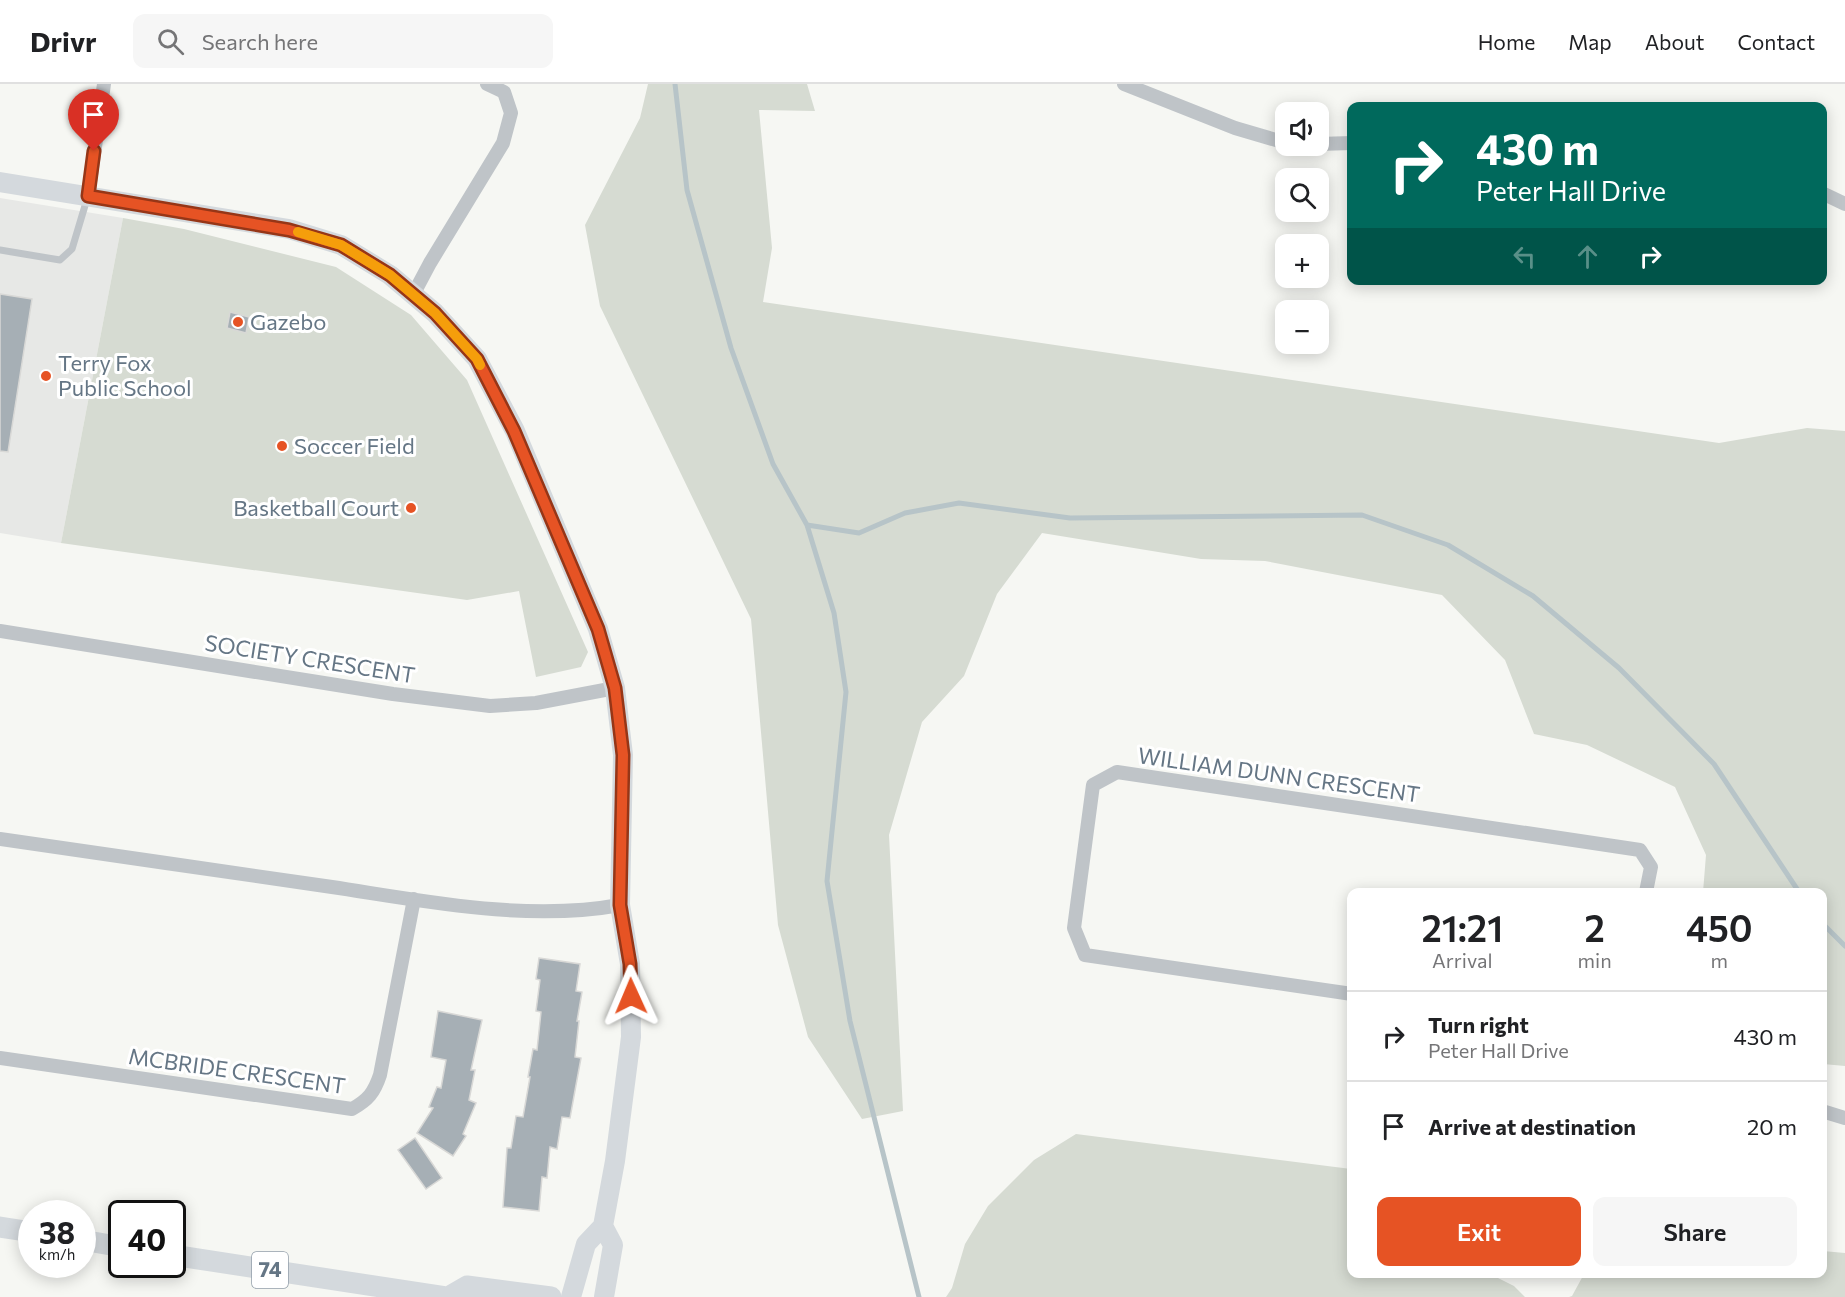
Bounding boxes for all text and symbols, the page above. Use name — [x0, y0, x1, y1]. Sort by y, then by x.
search box — [133, 14, 553, 68]
text: Drivr — [30, 24, 97, 58]
icon: search — [154, 25, 187, 58]
text: Search here — [202, 28, 318, 55]
text: Home — [1478, 29, 1535, 54]
text: Map — [1568, 29, 1612, 54]
text: About — [1645, 29, 1704, 54]
text: Contact — [1737, 29, 1815, 54]
pin — [68, 89, 119, 151]
icon: arrive — [77, 98, 110, 131]
map controls — [1275, 102, 1329, 354]
button: sound — [1275, 102, 1329, 156]
text: 430 m — [1476, 122, 1599, 174]
icon: right — [1377, 126, 1455, 204]
button: search — [1275, 168, 1329, 222]
text: Peter Hall Drive — [1476, 174, 1666, 207]
button: + — [1275, 234, 1329, 288]
icon: left — [1508, 240, 1541, 273]
icon: ahead — [1571, 240, 1604, 273]
icon: right — [1634, 240, 1667, 273]
button: − — [1275, 300, 1329, 354]
place label: Gazebo — [250, 308, 326, 335]
marker: Gazebo — [231, 315, 245, 329]
place label: Terry Fox Public School — [58, 349, 192, 401]
marker: Terry Fox Public School — [39, 369, 53, 383]
place label: Soccer Field — [294, 432, 415, 459]
marker: Soccer Field — [275, 439, 289, 453]
place label: Basketball Court — [233, 494, 399, 521]
marker: Basketball Court — [404, 501, 418, 515]
street label: SOCIETY CRESCENT — [203, 629, 417, 688]
street label: WILLIAM DUNN CRESCENT — [1136, 741, 1422, 808]
text: 21:21 — [1421, 905, 1503, 949]
text: 2 — [1584, 905, 1605, 949]
text: 450 — [1686, 905, 1753, 949]
text: Arrival — [1432, 948, 1493, 972]
text: min — [1578, 948, 1612, 972]
text: m — [1711, 948, 1728, 972]
position arrow — [599, 964, 663, 1028]
text: Turn right — [1428, 1011, 1529, 1038]
icon: right — [1377, 1020, 1410, 1053]
text: 430 m — [1733, 1023, 1797, 1050]
text: Peter Hall Drive — [1428, 1038, 1569, 1062]
street label: MCBRIDE CRESCENT — [127, 1042, 347, 1099]
icon: arrive — [1377, 1110, 1410, 1143]
text: Arrive at destination — [1428, 1113, 1636, 1140]
text: 20 m — [1747, 1113, 1797, 1140]
button: Exit — [1377, 1197, 1581, 1266]
button: Share — [1593, 1197, 1797, 1266]
speed limit sign: 40 — [108, 1200, 186, 1278]
text: 38 — [39, 1213, 75, 1250]
text: km/h — [39, 1245, 75, 1263]
road number: 74 — [252, 1252, 288, 1288]

